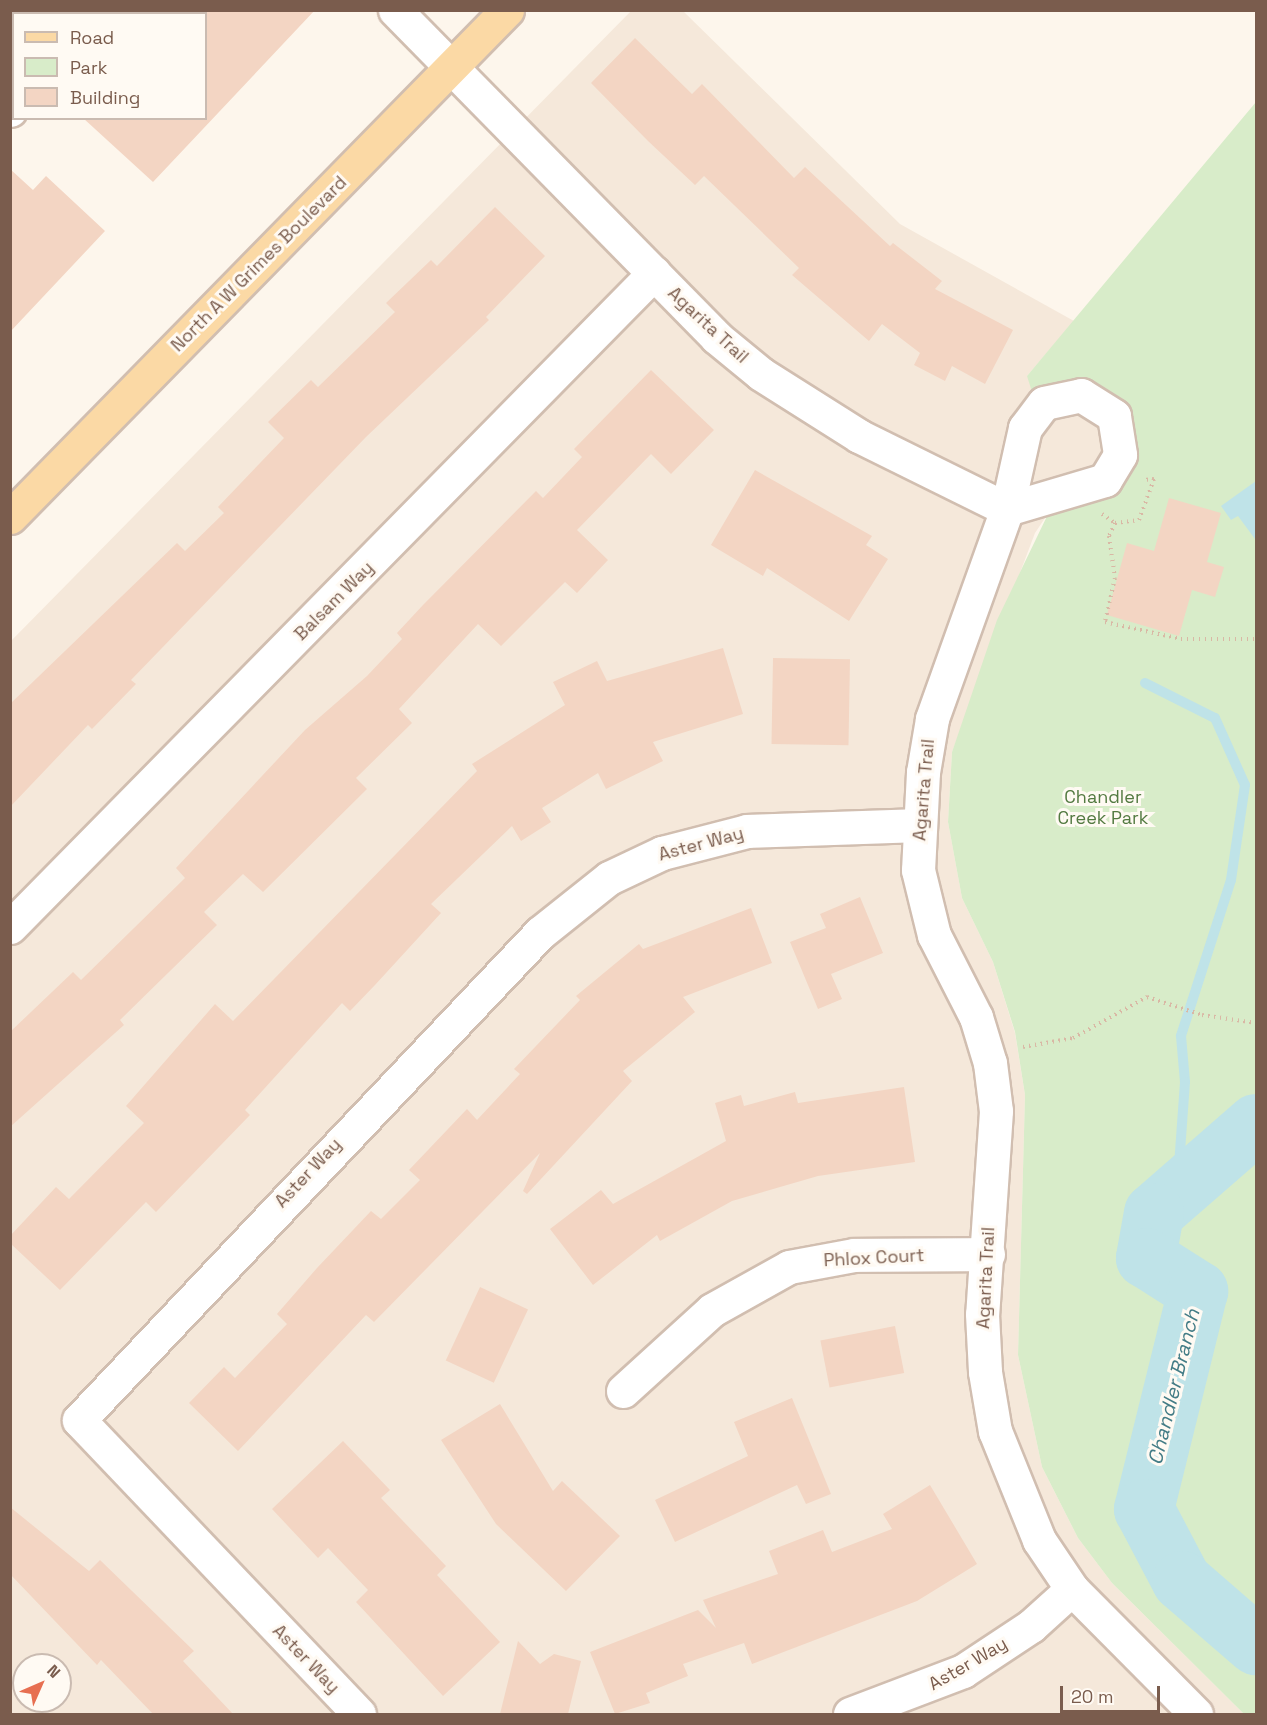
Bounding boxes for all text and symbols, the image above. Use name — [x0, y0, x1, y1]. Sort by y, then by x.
legend — [12, 12, 207, 120]
text: Road — [70, 26, 114, 49]
text: Park — [70, 56, 107, 79]
text: Building — [70, 86, 140, 109]
street label: North A W Grimes Boulevard — [166, 171, 352, 357]
street label: Agarita Trail — [663, 282, 753, 368]
street label: Balsam Way — [290, 557, 378, 645]
street label: Agarita Trail — [909, 738, 939, 842]
park label: Chandler Creek Park — [1057, 787, 1149, 830]
street label: Aster Way — [656, 822, 746, 866]
street label: Aster Way — [270, 1134, 346, 1212]
street label: Agarita Trail — [973, 1226, 999, 1330]
street label: Phlox Court — [823, 1245, 925, 1271]
water label: Chandler Branch — [1143, 1307, 1205, 1467]
street label: Aster Way — [268, 1620, 344, 1698]
street label: Aster Way — [925, 1633, 1011, 1695]
north arrow — [12, 1653, 72, 1713]
text: N — [42, 1660, 65, 1683]
scale bar — [1063, 1674, 1164, 1712]
text: 20 m — [1071, 1685, 1114, 1708]

